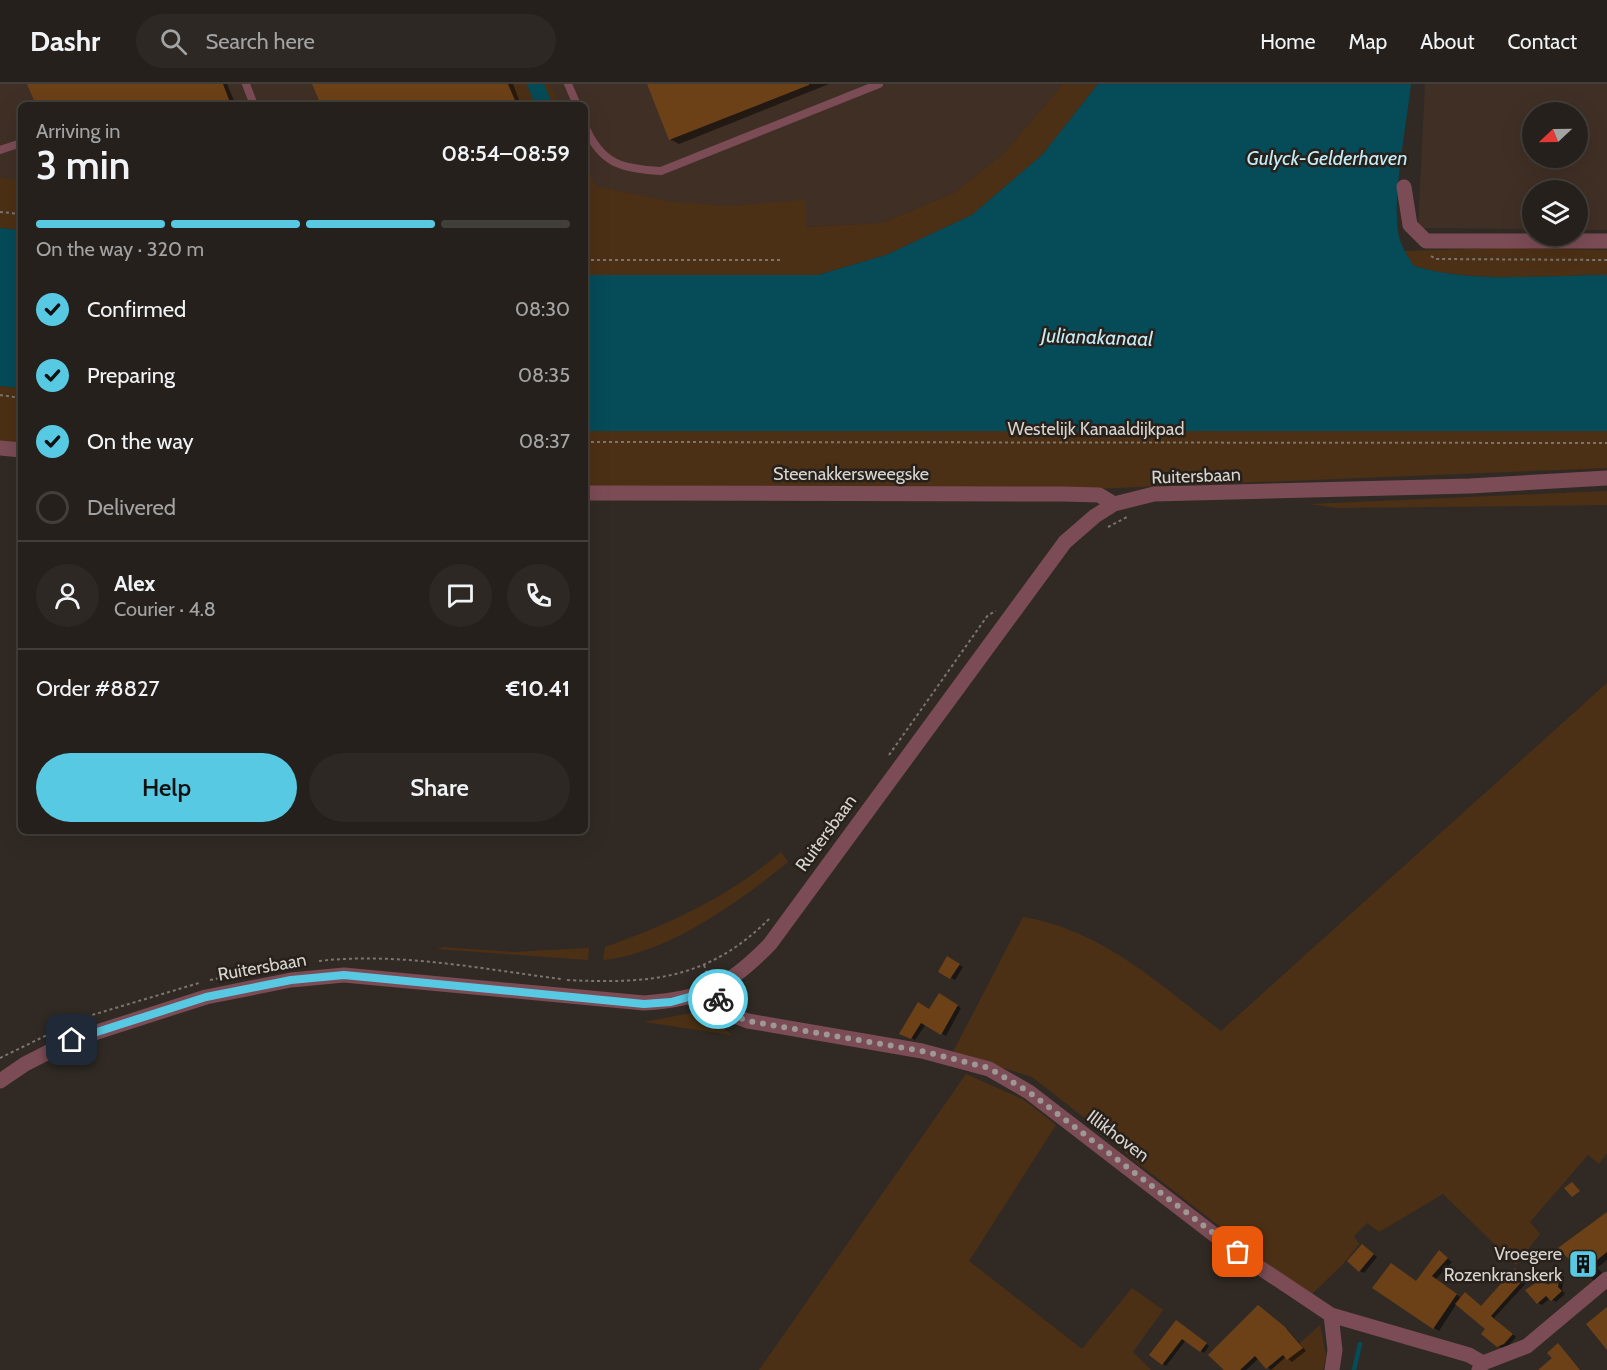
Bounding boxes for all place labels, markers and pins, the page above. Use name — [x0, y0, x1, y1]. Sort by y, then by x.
pin — [46, 1014, 97, 1065]
pin — [1212, 1226, 1263, 1277]
place label: Vroegere Rozenkranskerk — [1444, 1243, 1563, 1286]
building icon: Vroegere Rozenkranskerk — [1567, 1248, 1599, 1280]

